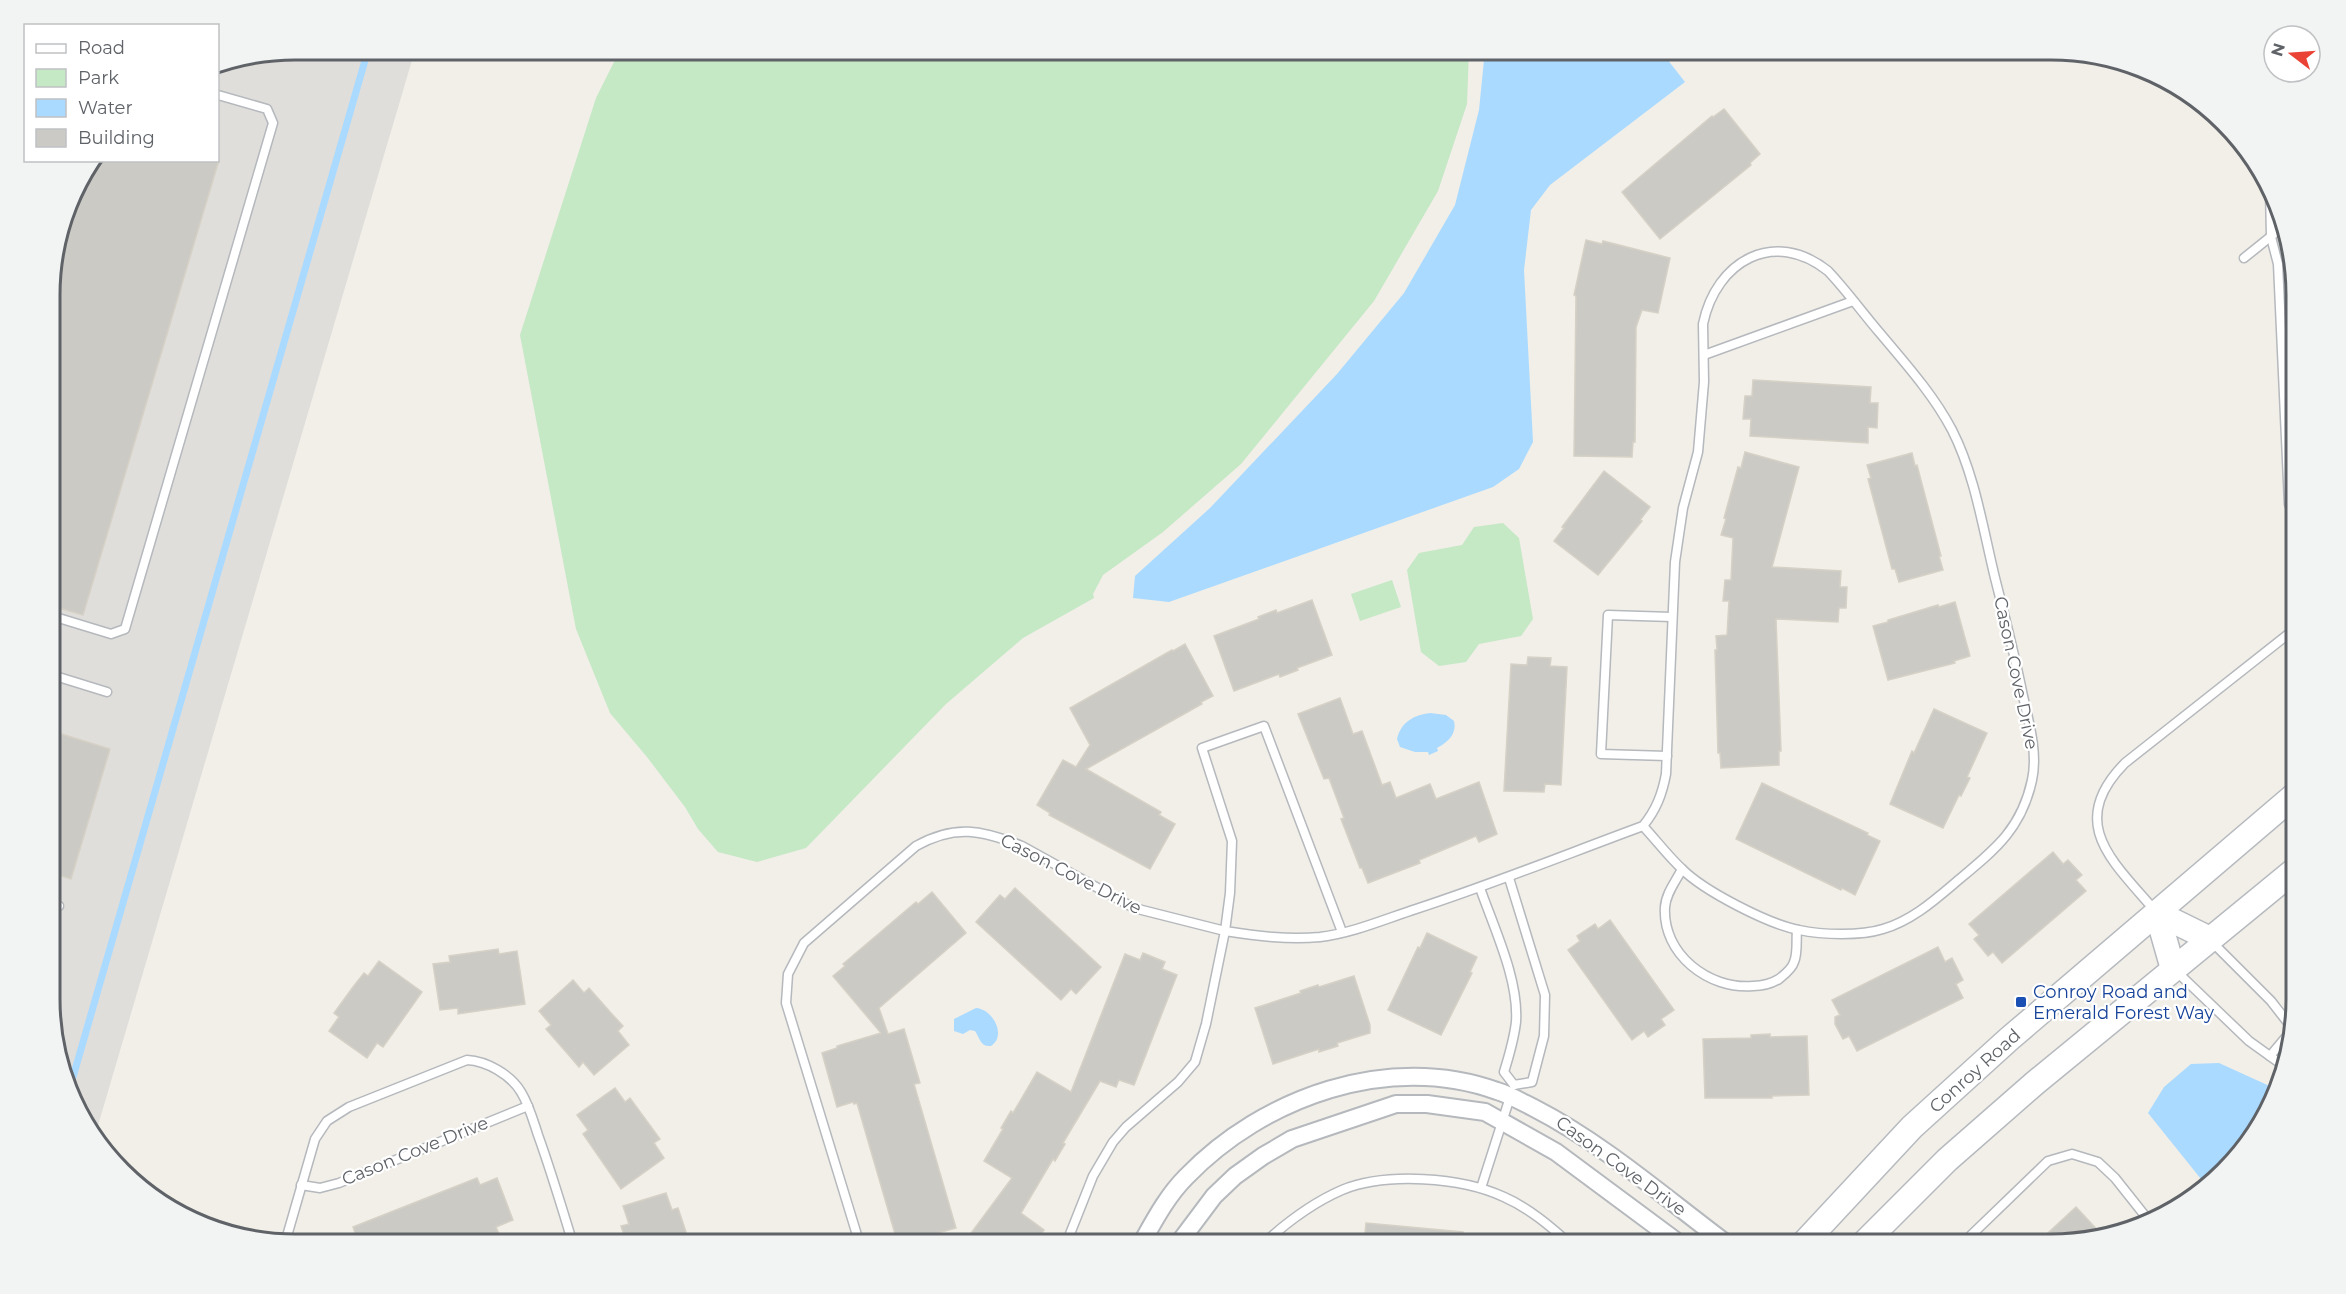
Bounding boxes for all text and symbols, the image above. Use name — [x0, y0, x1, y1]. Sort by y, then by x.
legend — [24, 24, 219, 162]
north arrow — [2262, 24, 2322, 84]
text: Road — [78, 37, 125, 59]
text: N — [2267, 41, 2289, 59]
text: Park — [78, 67, 119, 89]
text: Water — [78, 97, 133, 119]
text: Building — [78, 127, 155, 149]
street label: Cason Cove Drive — [1989, 595, 2043, 752]
street label: Cason Cove Drive — [997, 829, 1146, 919]
place label: Conroy Road and Emerald Forest Way — [2033, 981, 2214, 1024]
marker: Conroy Road and Emerald Forest Way — [2014, 995, 2028, 1009]
street label: Conroy Road — [1925, 1024, 2025, 1118]
street label: Cason Cove Drive — [1552, 1111, 1691, 1221]
street label: Cason Cove Drive — [339, 1112, 491, 1190]

